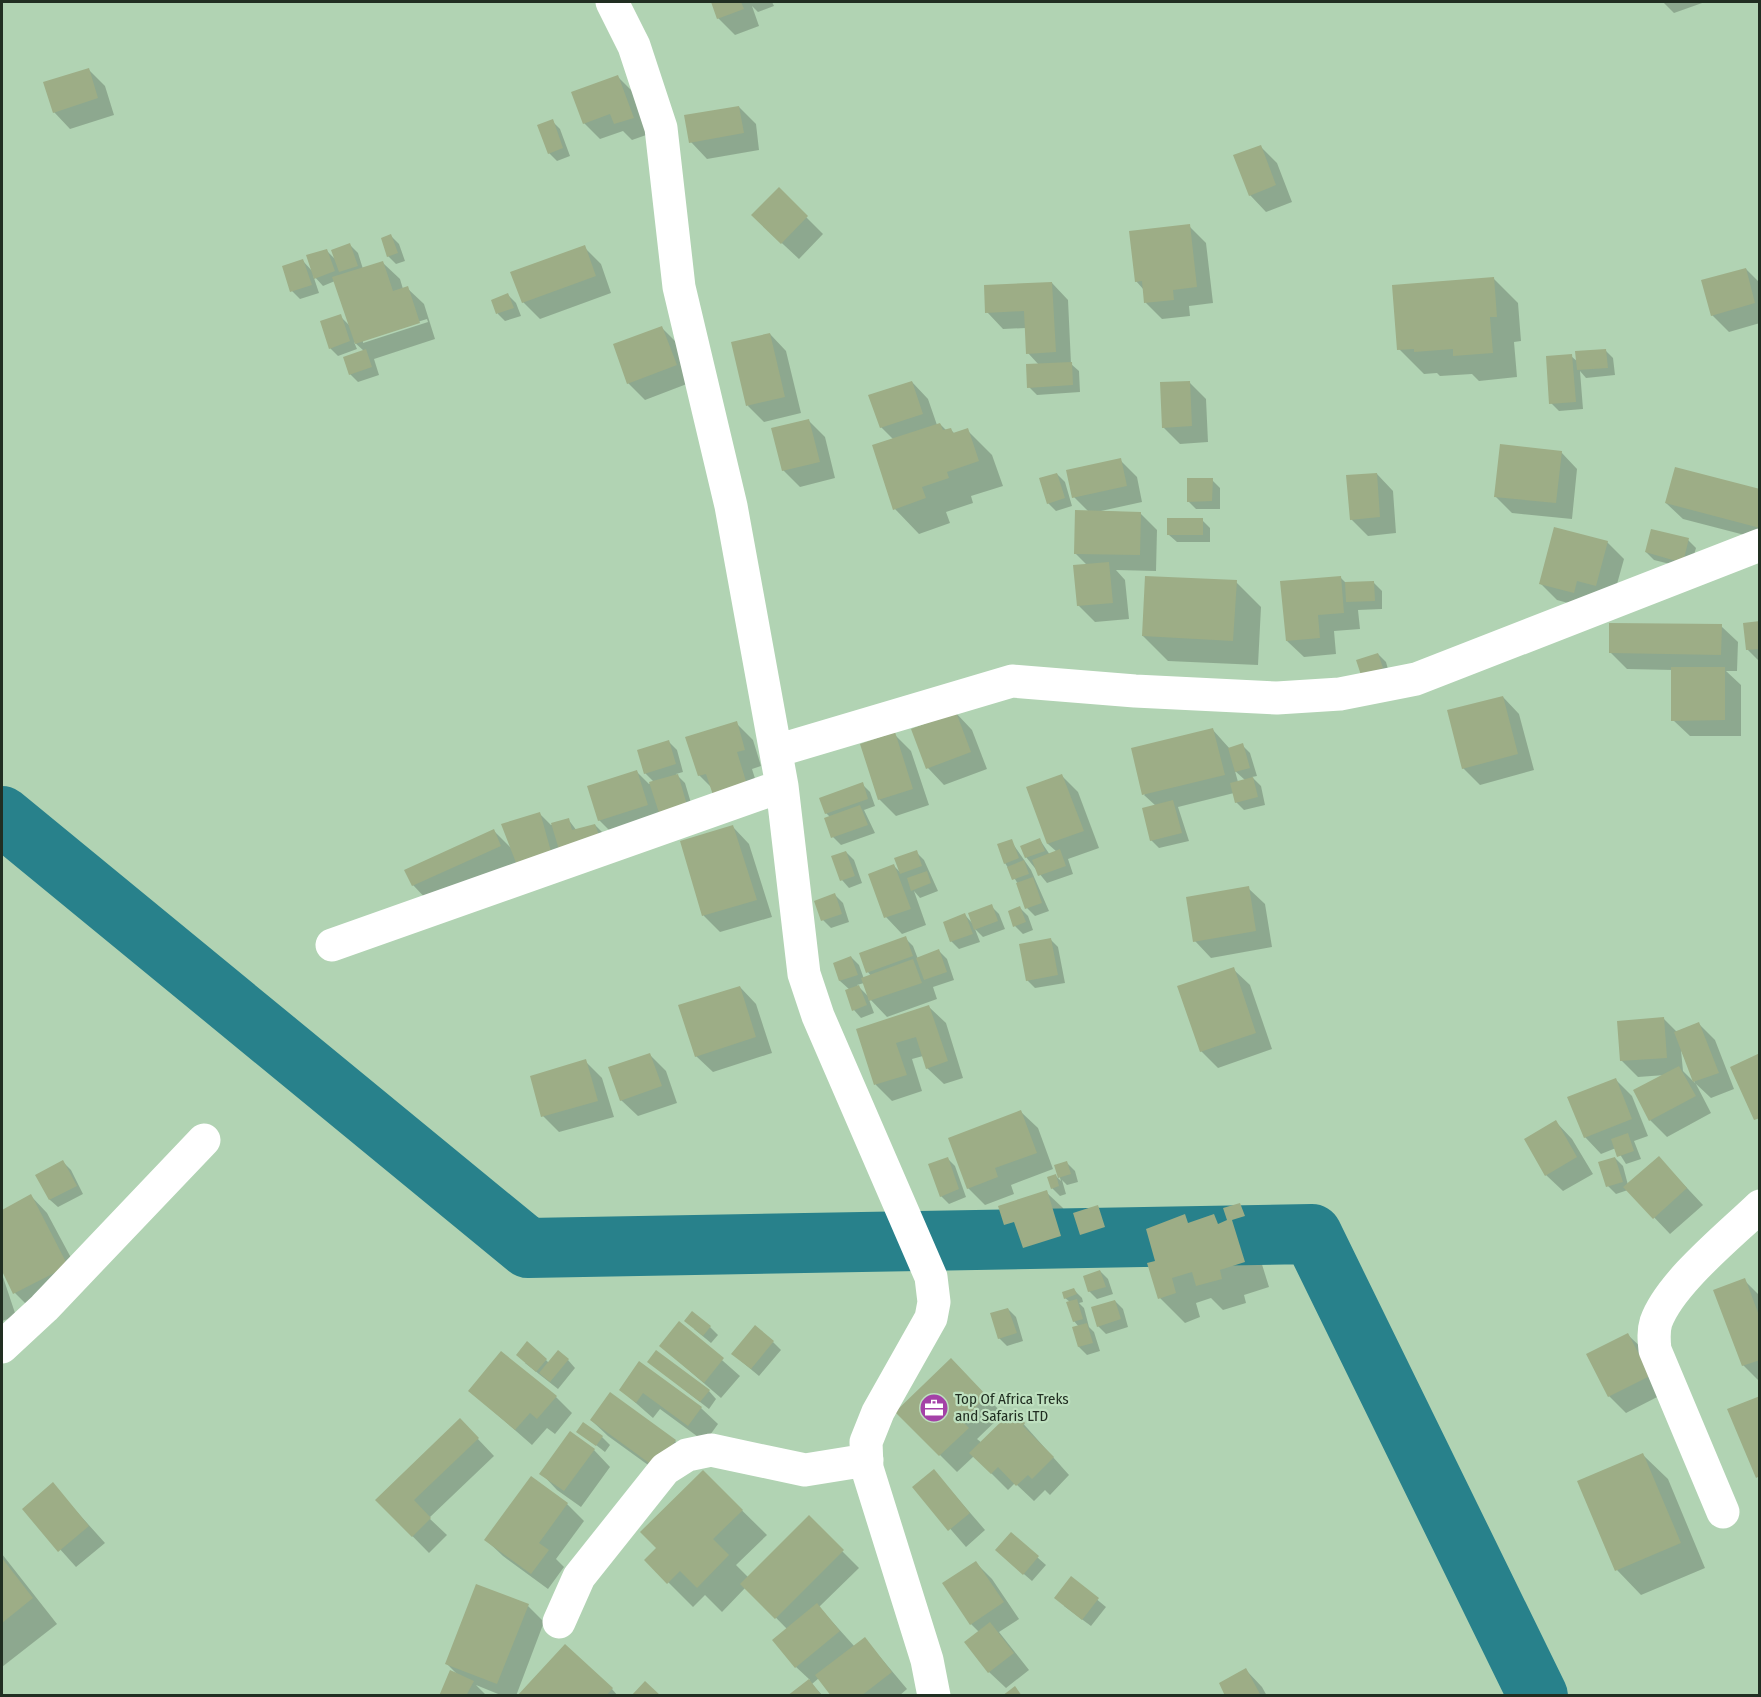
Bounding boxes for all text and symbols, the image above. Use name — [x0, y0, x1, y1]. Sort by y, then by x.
place label: Top Of Africa Treks and Safaris LTD — [955, 1390, 1069, 1425]
office icon: Top Of Africa Treks and Safaris LTD — [918, 1392, 950, 1424]

